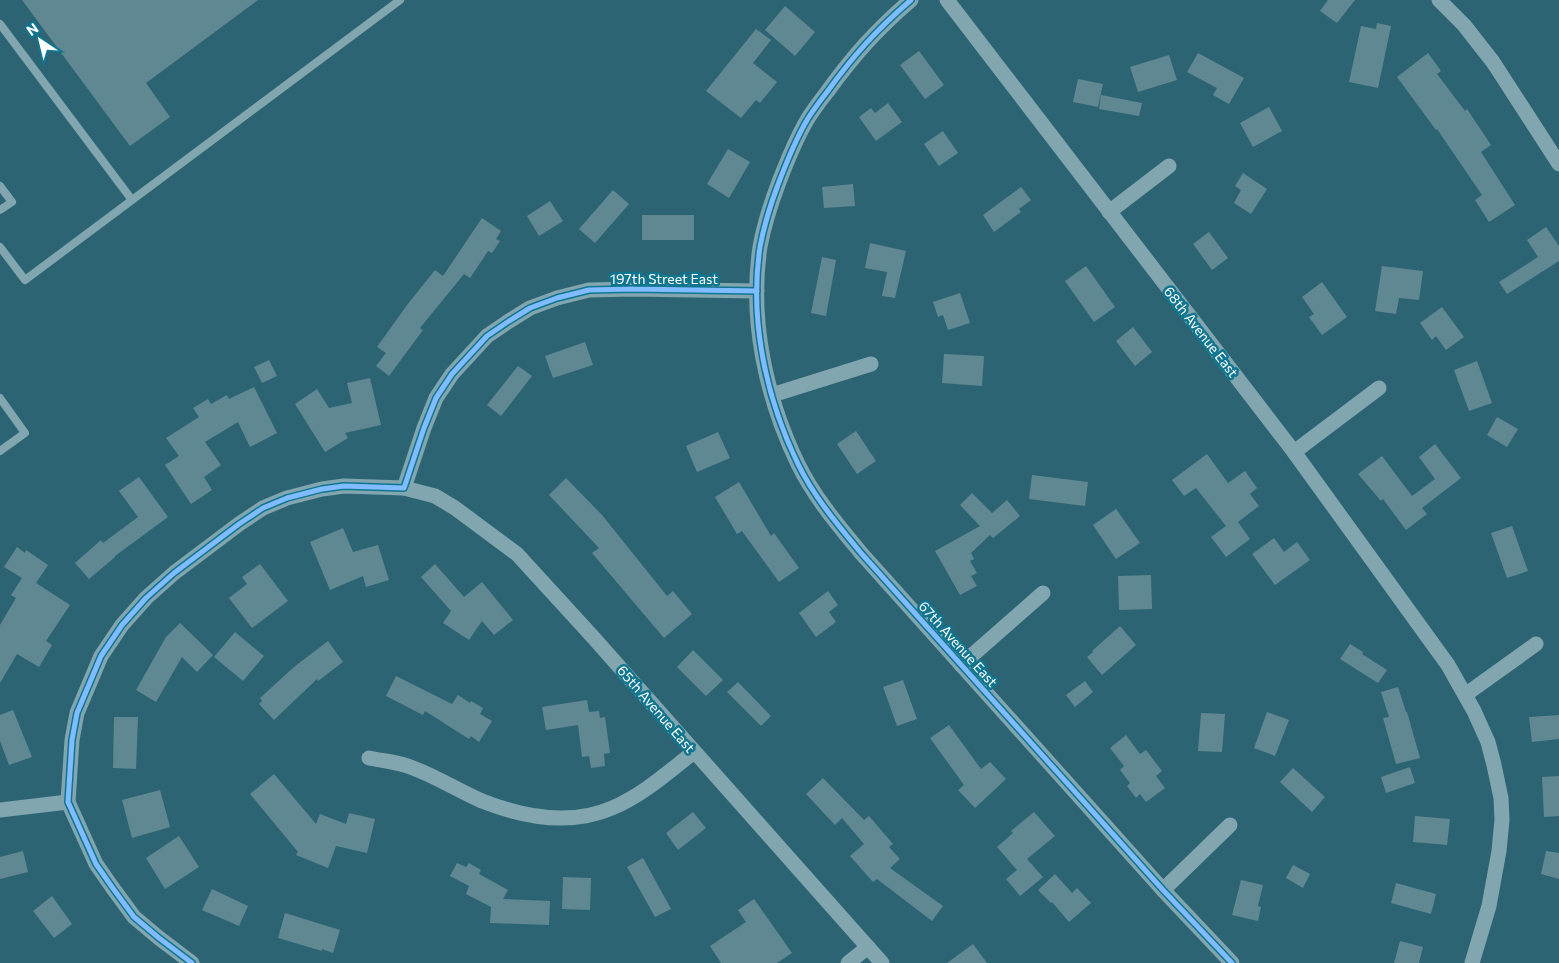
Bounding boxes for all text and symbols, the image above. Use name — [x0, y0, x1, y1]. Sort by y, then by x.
north arrow — [15, 15, 65, 65]
text: N — [23, 19, 41, 39]
street label: 197th Street East — [610, 270, 718, 287]
street label: 68th Avenue East — [1161, 283, 1242, 381]
street label: 67th Avenue East — [915, 597, 1001, 690]
street label: 65th Avenue East — [614, 662, 699, 756]

